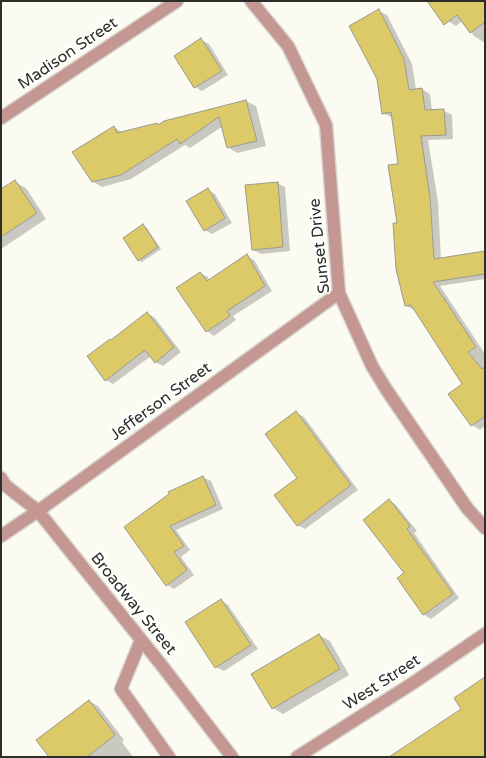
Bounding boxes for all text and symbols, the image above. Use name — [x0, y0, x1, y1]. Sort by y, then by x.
street label: Madison Street — [15, 14, 121, 94]
street label: Sunset Drive — [305, 197, 335, 295]
street label: Jefferson Street — [107, 359, 215, 445]
street label: Broadway Street — [86, 549, 180, 659]
street label: West Street — [340, 651, 424, 715]

